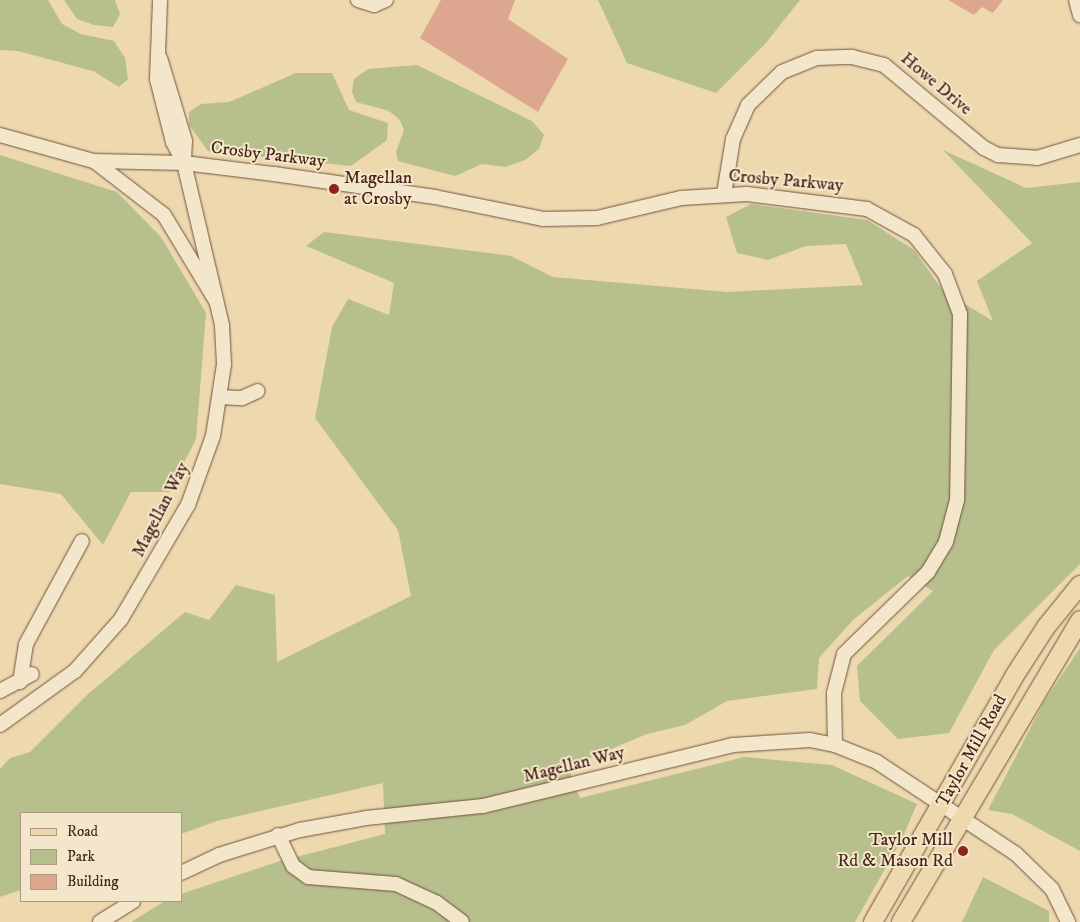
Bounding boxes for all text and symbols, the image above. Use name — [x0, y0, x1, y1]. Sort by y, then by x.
street label: Howe Drive — [896, 48, 976, 120]
street label: Crosby Parkway — [209, 137, 327, 173]
street label: Crosby Parkway — [728, 165, 844, 197]
place label: Magellan at Crosby — [344, 168, 412, 210]
marker: Magellan at Crosby — [328, 183, 340, 195]
street label: Magellan Way — [128, 459, 194, 561]
street label: Taylor Mill Road — [932, 691, 1012, 811]
street label: Magellan Way — [521, 742, 627, 788]
legend — [20, 812, 182, 902]
text: Road — [67, 822, 98, 841]
place label: Taylor Mill Rd & Mason Rd — [837, 830, 953, 872]
marker: Taylor Mill Rd & Mason Rd — [957, 845, 969, 857]
text: Park — [67, 847, 95, 866]
text: Building — [67, 872, 119, 891]

